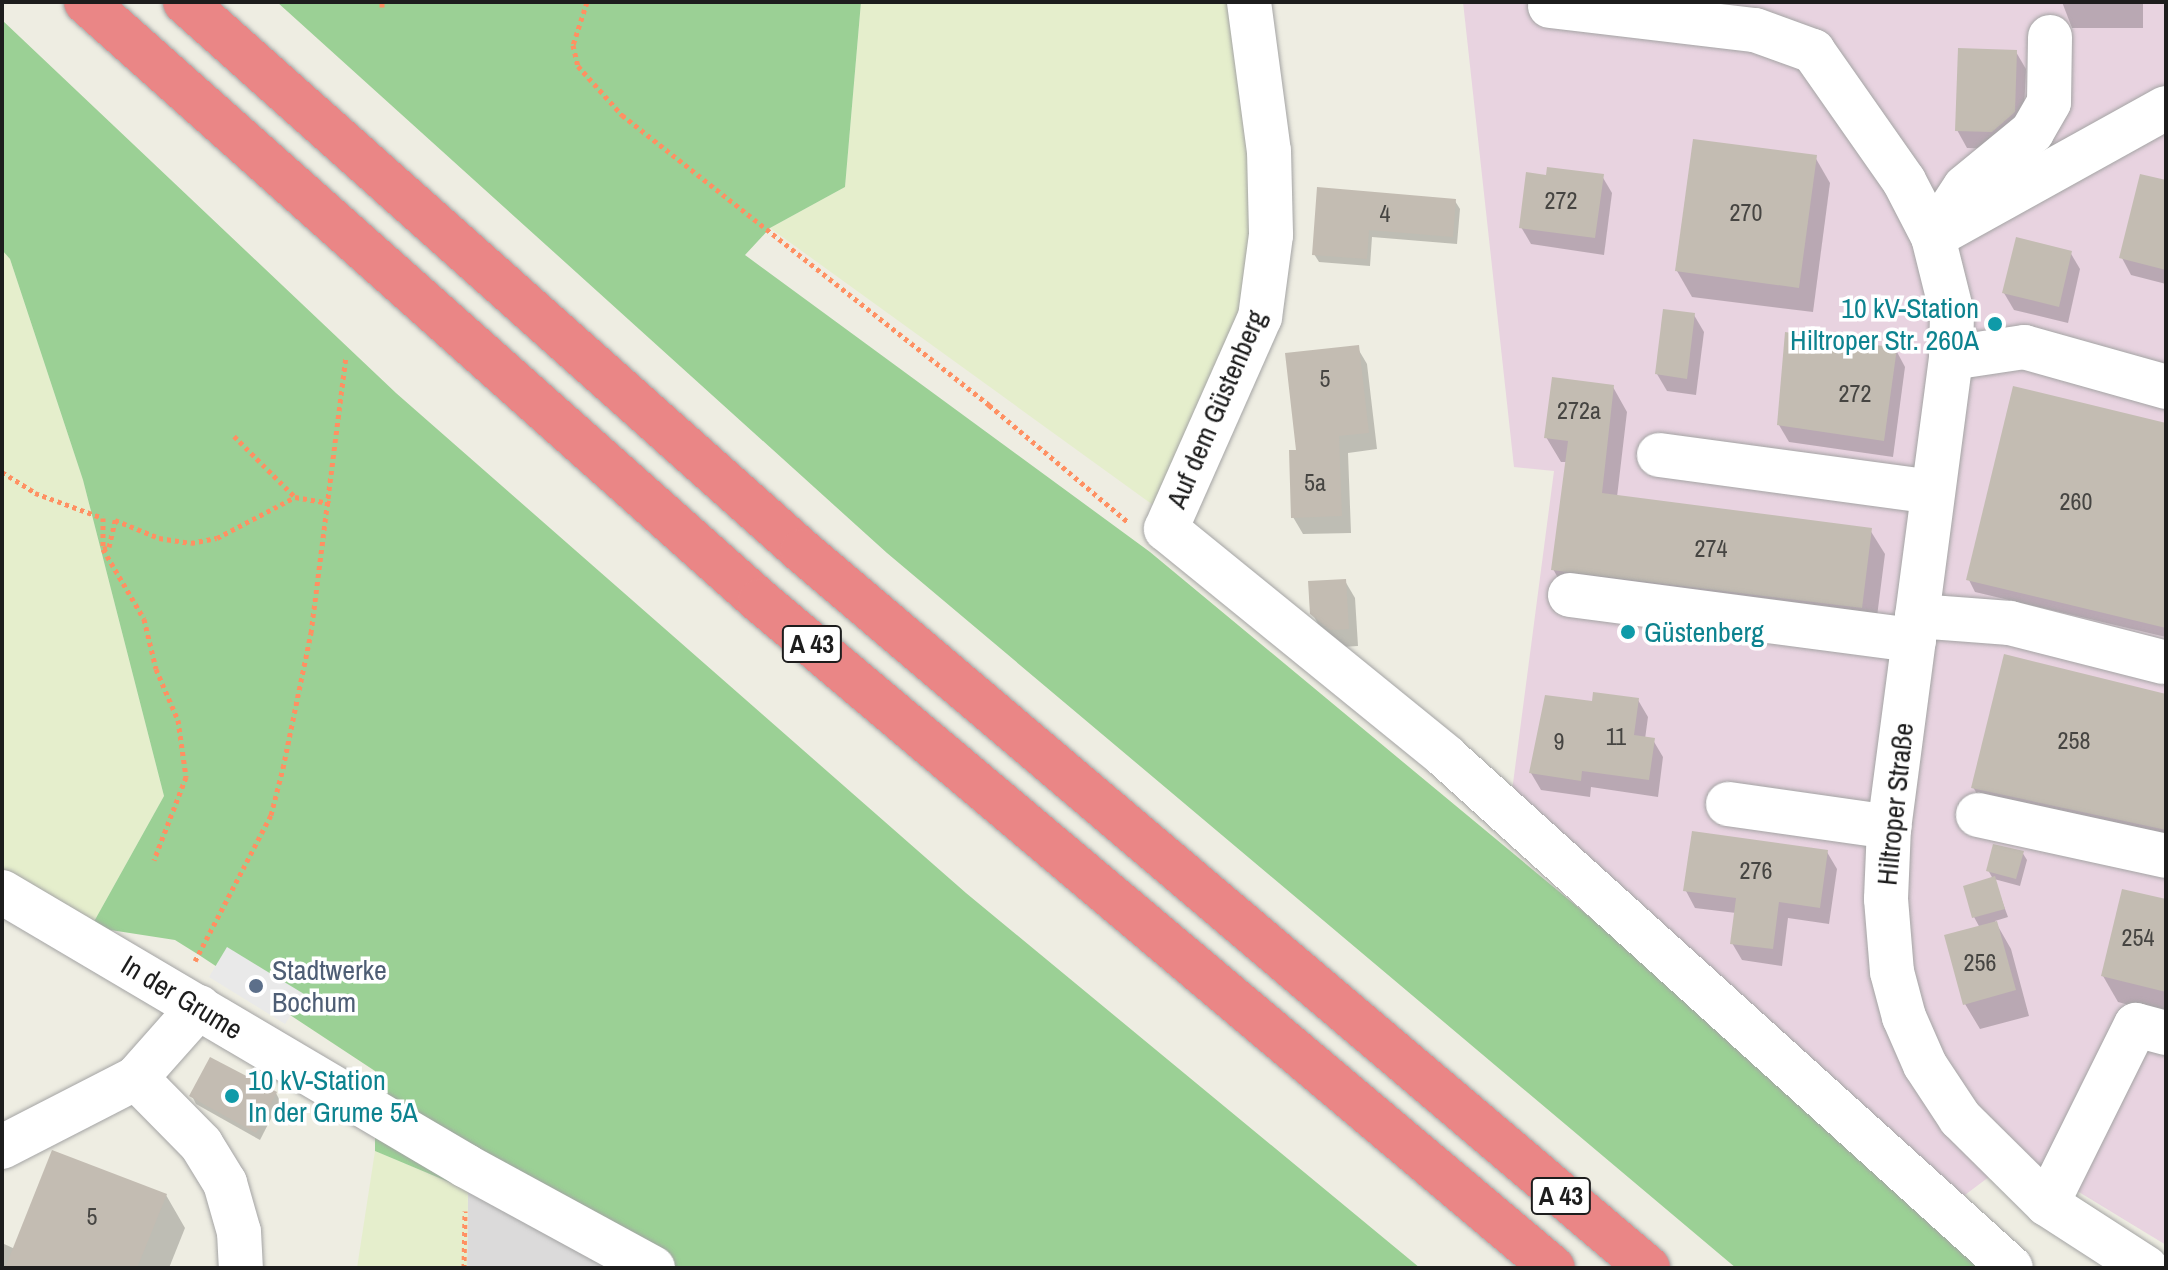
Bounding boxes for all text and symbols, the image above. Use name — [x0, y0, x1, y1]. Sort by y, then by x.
house number: 272 — [1545, 187, 1577, 215]
house number: 270 — [1730, 199, 1762, 227]
house number: 4 — [1380, 200, 1390, 228]
place label: 10 kV-Station Hiltroper Str. 260A — [1790, 291, 1979, 357]
street label: Auf dem Güstenberg — [1159, 305, 1273, 513]
marker: 10 kV-Station Hiltroper Str. 260A — [1986, 315, 2004, 333]
house number: 5 — [1320, 365, 1330, 393]
house number: 272 — [1839, 380, 1871, 408]
house number: 272a — [1557, 397, 1601, 425]
house number: 5a — [1304, 469, 1326, 497]
house number: 260 — [2060, 488, 2092, 516]
house number: 274 — [1695, 535, 1727, 563]
place label: Güstenberg — [1644, 615, 1764, 649]
road number: A 43 — [780, 622, 844, 666]
marker: Güstenberg — [1619, 623, 1637, 641]
street label: Hiltroper Straße — [1870, 721, 1920, 887]
house number: 11 — [1606, 723, 1626, 751]
house number: 258 — [2058, 727, 2090, 755]
house number: 9 — [1554, 728, 1564, 756]
house number: 276 — [1740, 857, 1772, 885]
house number: 254 — [2122, 924, 2154, 952]
street label: In der Grume — [115, 948, 249, 1046]
house number: 256 — [1964, 949, 1996, 977]
place label: Stadtwerke Bochum — [272, 953, 387, 1019]
marker: Stadtwerke Bochum — [247, 977, 265, 995]
place label: 10 kV-Station In der Grume 5A — [248, 1063, 418, 1129]
marker: 10 kV-Station In der Grume 5A — [223, 1087, 241, 1105]
road number: A 43 — [1529, 1174, 1593, 1218]
house number: 5 — [87, 1203, 97, 1231]

